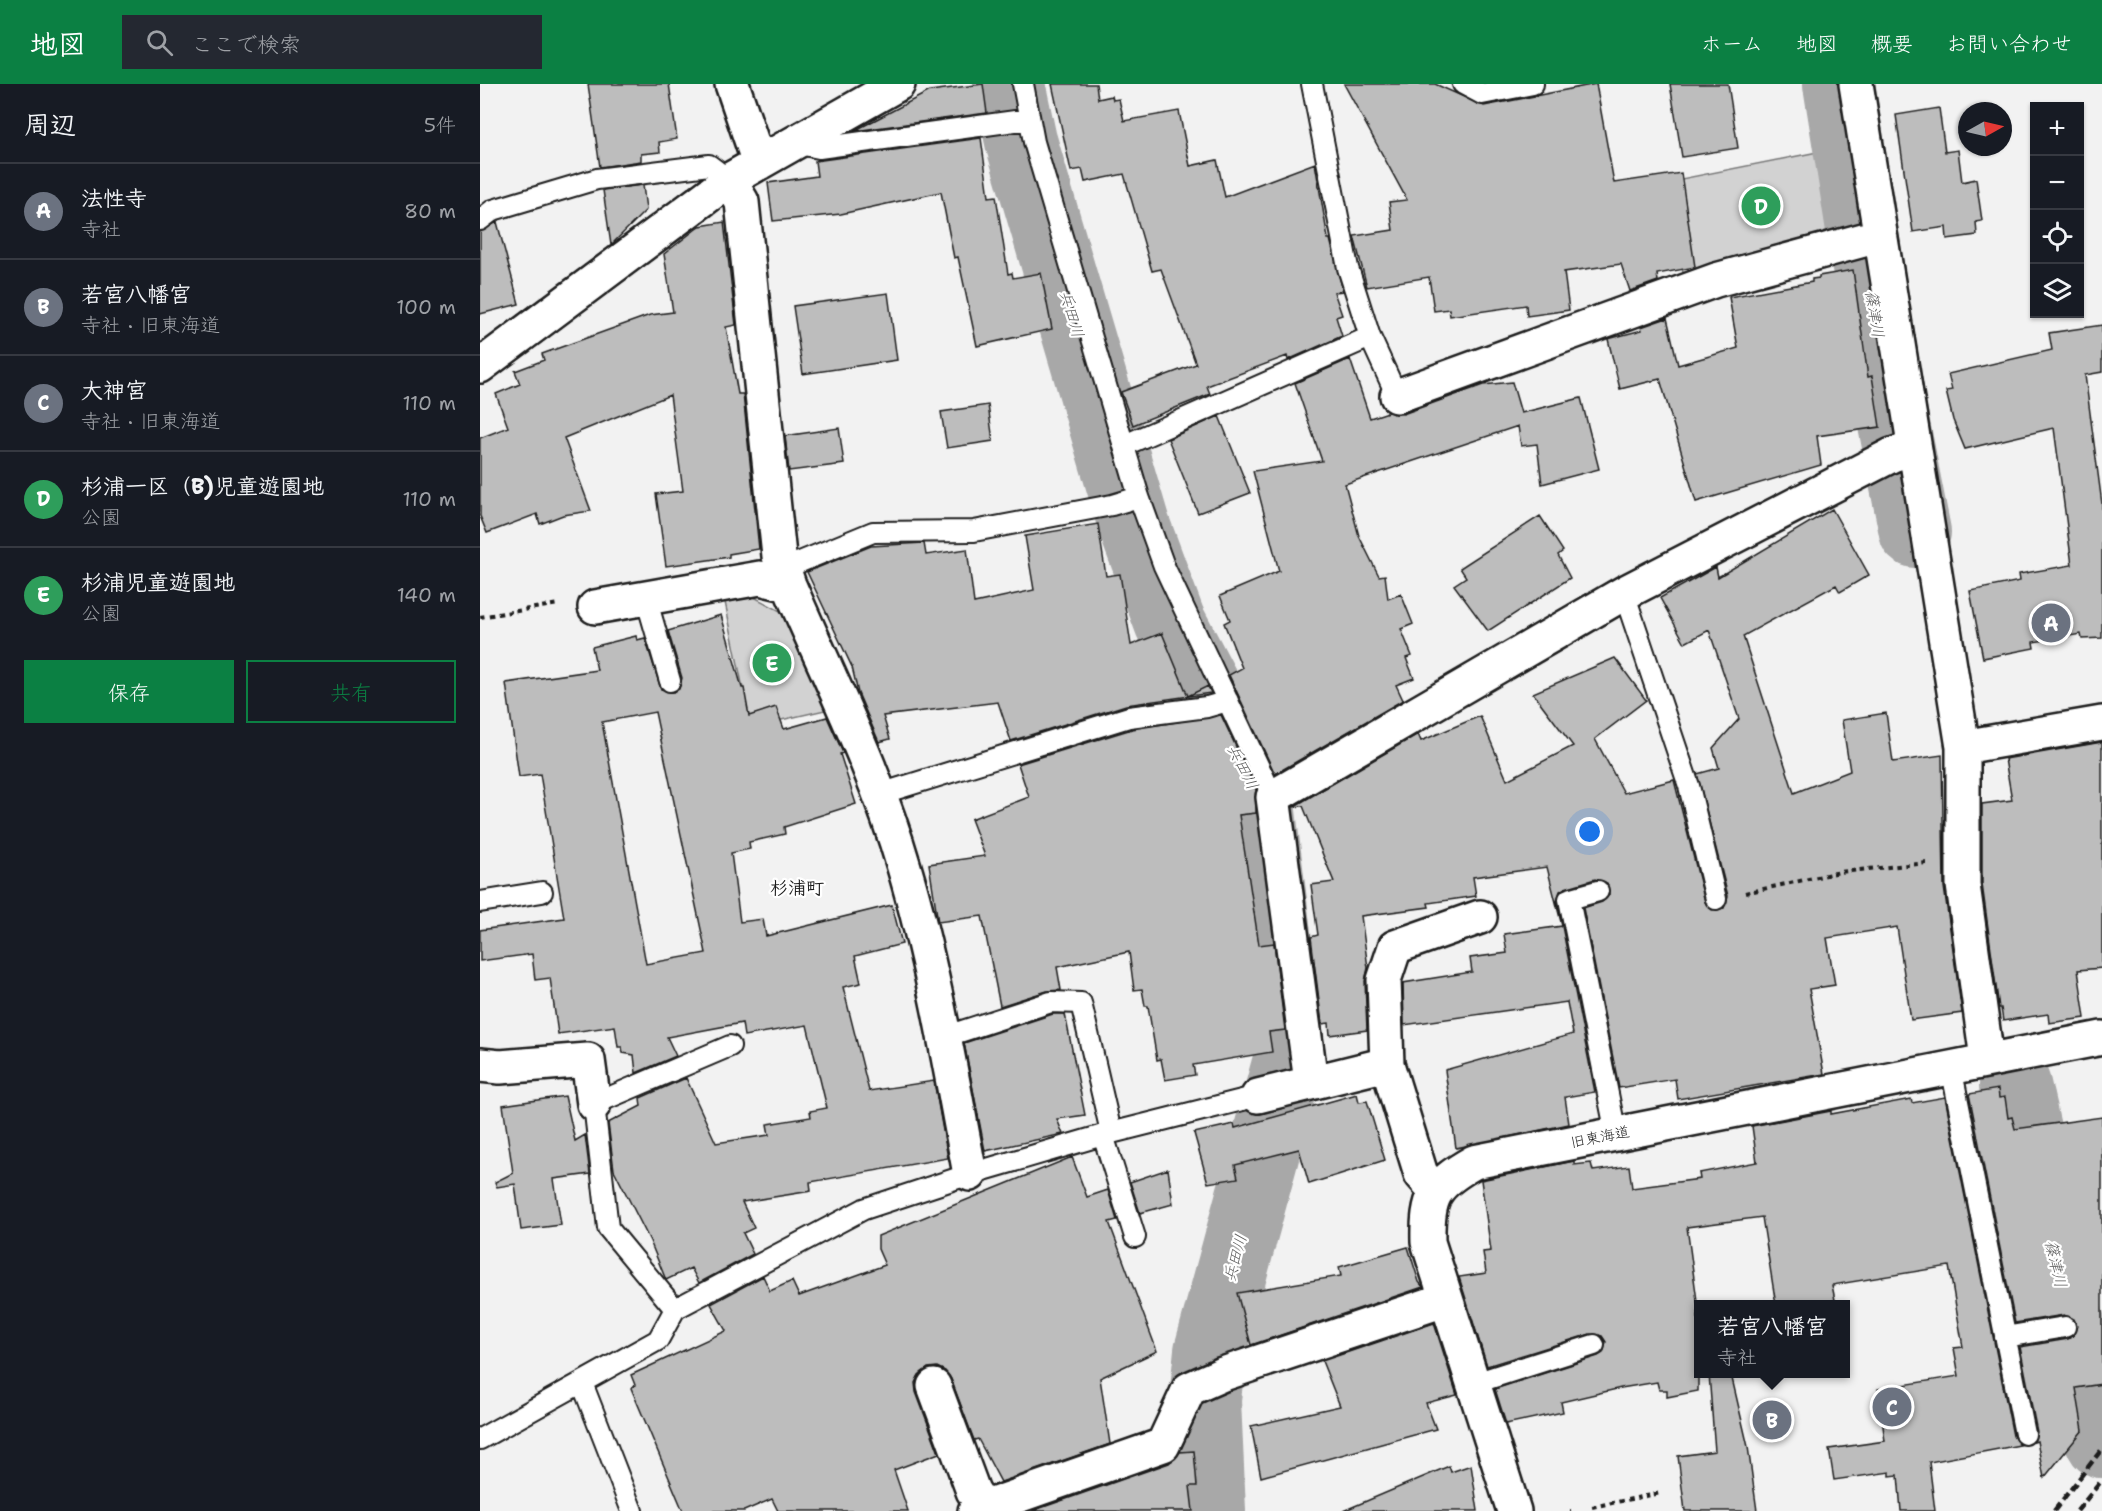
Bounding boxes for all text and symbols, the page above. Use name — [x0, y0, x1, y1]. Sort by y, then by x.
search box — [122, 15, 542, 69]
text: 地図 — [30, 25, 86, 63]
icon: search — [143, 26, 176, 59]
text: ここで検索 — [191, 30, 301, 59]
text: ホーム — [1701, 30, 1763, 58]
text: 地図 — [1796, 30, 1838, 58]
text: 概要 — [1871, 30, 1913, 58]
text: お問い合わせ — [1946, 30, 2072, 58]
north arrow — [1958, 102, 2012, 156]
map controls — [2030, 102, 2084, 318]
button: + — [2030, 102, 2084, 156]
text: 周辺 — [24, 107, 76, 142]
text: 5件 — [424, 112, 456, 138]
button: − — [2030, 156, 2084, 210]
text: 法性寺 — [81, 184, 147, 213]
pin: D — [1742, 184, 1780, 228]
text: A — [36, 198, 51, 224]
text: 80 m — [404, 198, 456, 224]
button: locate — [2030, 210, 2084, 264]
text: 寺社 — [81, 216, 121, 242]
button: layers — [2030, 264, 2084, 318]
text: 若宮八幡宮 — [81, 280, 191, 309]
water label: 兵田川 — [1055, 288, 1089, 340]
water label: 篠津川 — [1861, 289, 1889, 339]
text: B — [37, 294, 50, 320]
text: 100 m — [396, 294, 456, 320]
text: 寺社 · 旧東海道 — [81, 312, 220, 338]
text: 大神宮 — [81, 376, 147, 405]
text: C — [37, 390, 50, 416]
text: 110 m — [402, 390, 456, 416]
text: 寺社 · 旧東海道 — [81, 408, 220, 434]
text: 杉浦一区（B)児童遊園地 — [81, 472, 324, 501]
text: D — [36, 486, 51, 512]
text: 110 m — [402, 486, 456, 512]
text: 公園 — [81, 504, 121, 530]
text: 杉浦児童遊園地 — [81, 568, 235, 597]
text: E — [37, 582, 50, 608]
text: 140 m — [397, 582, 456, 608]
text: 公園 — [81, 600, 121, 626]
pin: A — [2032, 600, 2070, 646]
pin: E — [752, 640, 792, 686]
button: 保存 — [24, 660, 234, 723]
button: 共有 — [246, 660, 456, 723]
water label: 兵田川 — [1223, 741, 1263, 793]
your location — [1575, 817, 1604, 846]
district label: 杉浦町 — [770, 876, 824, 900]
street label: 旧東海道 — [1569, 1121, 1631, 1153]
water label: 兵田川 — [1219, 1232, 1251, 1284]
water label: 篠津川 — [2040, 1238, 2072, 1290]
popup — [1694, 1300, 1850, 1378]
text: 若宮八幡宮 — [1717, 1312, 1827, 1341]
text: 寺社 — [1717, 1344, 1757, 1370]
pin: C — [1872, 1384, 1912, 1430]
pin: B — [1752, 1398, 1792, 1442]

